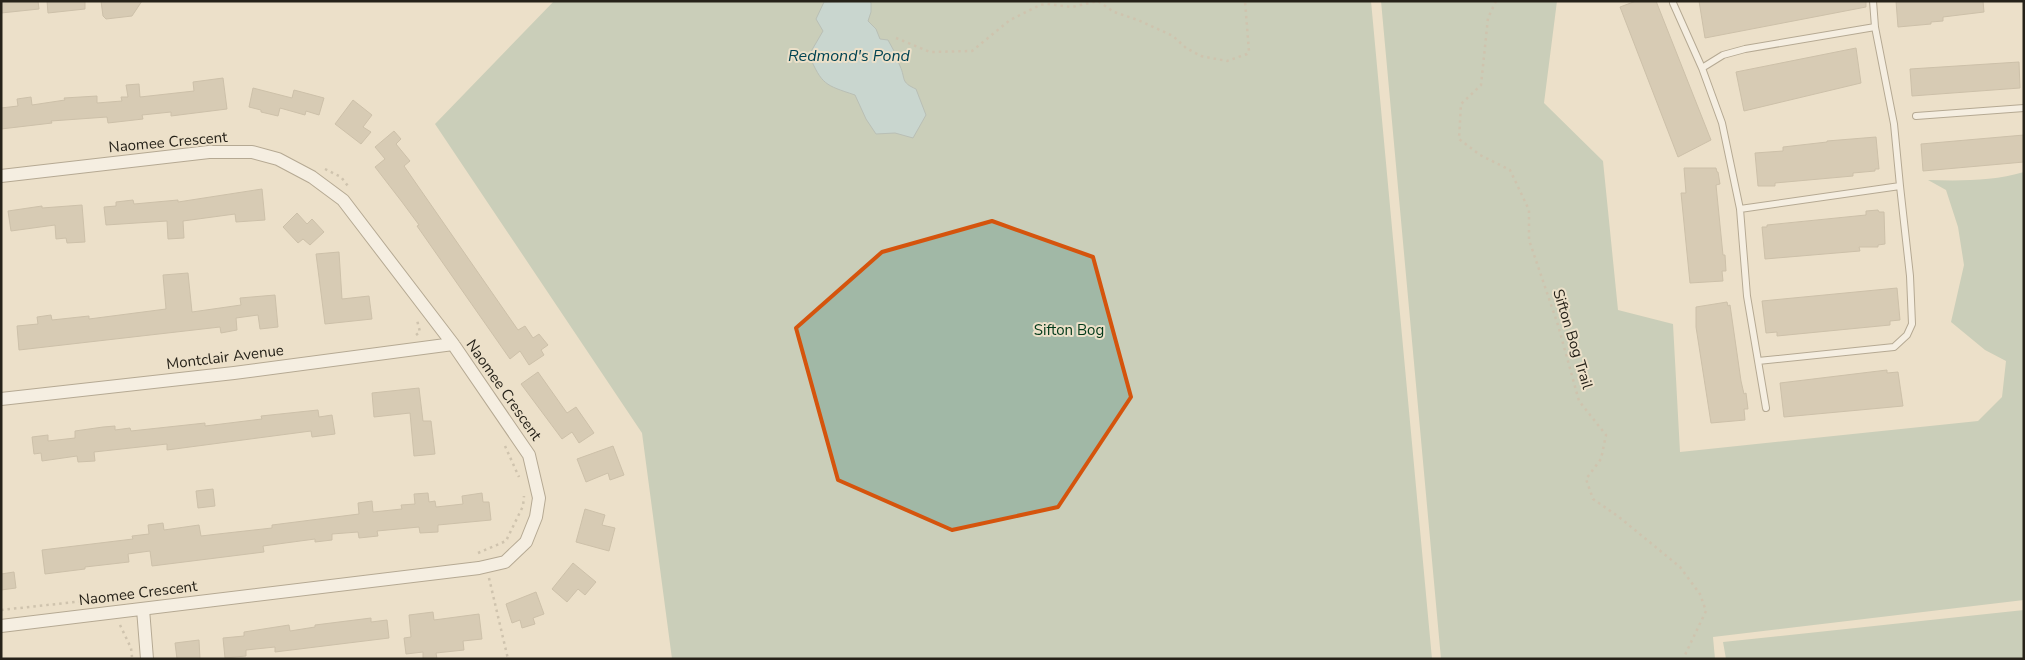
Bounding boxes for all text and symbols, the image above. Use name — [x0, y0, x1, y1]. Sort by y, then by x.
water label: Redmond's Pond — [788, 45, 911, 67]
street label: Naomee Crescent — [108, 127, 229, 157]
street label: Sifton Bog Trail — [1548, 287, 1598, 392]
park label: Sifton Bog — [1034, 320, 1104, 340]
street label: Naomee Crescent — [462, 335, 547, 445]
street label: Montclair Avenue — [165, 340, 285, 374]
street label: Naomee Crescent — [78, 576, 199, 610]

